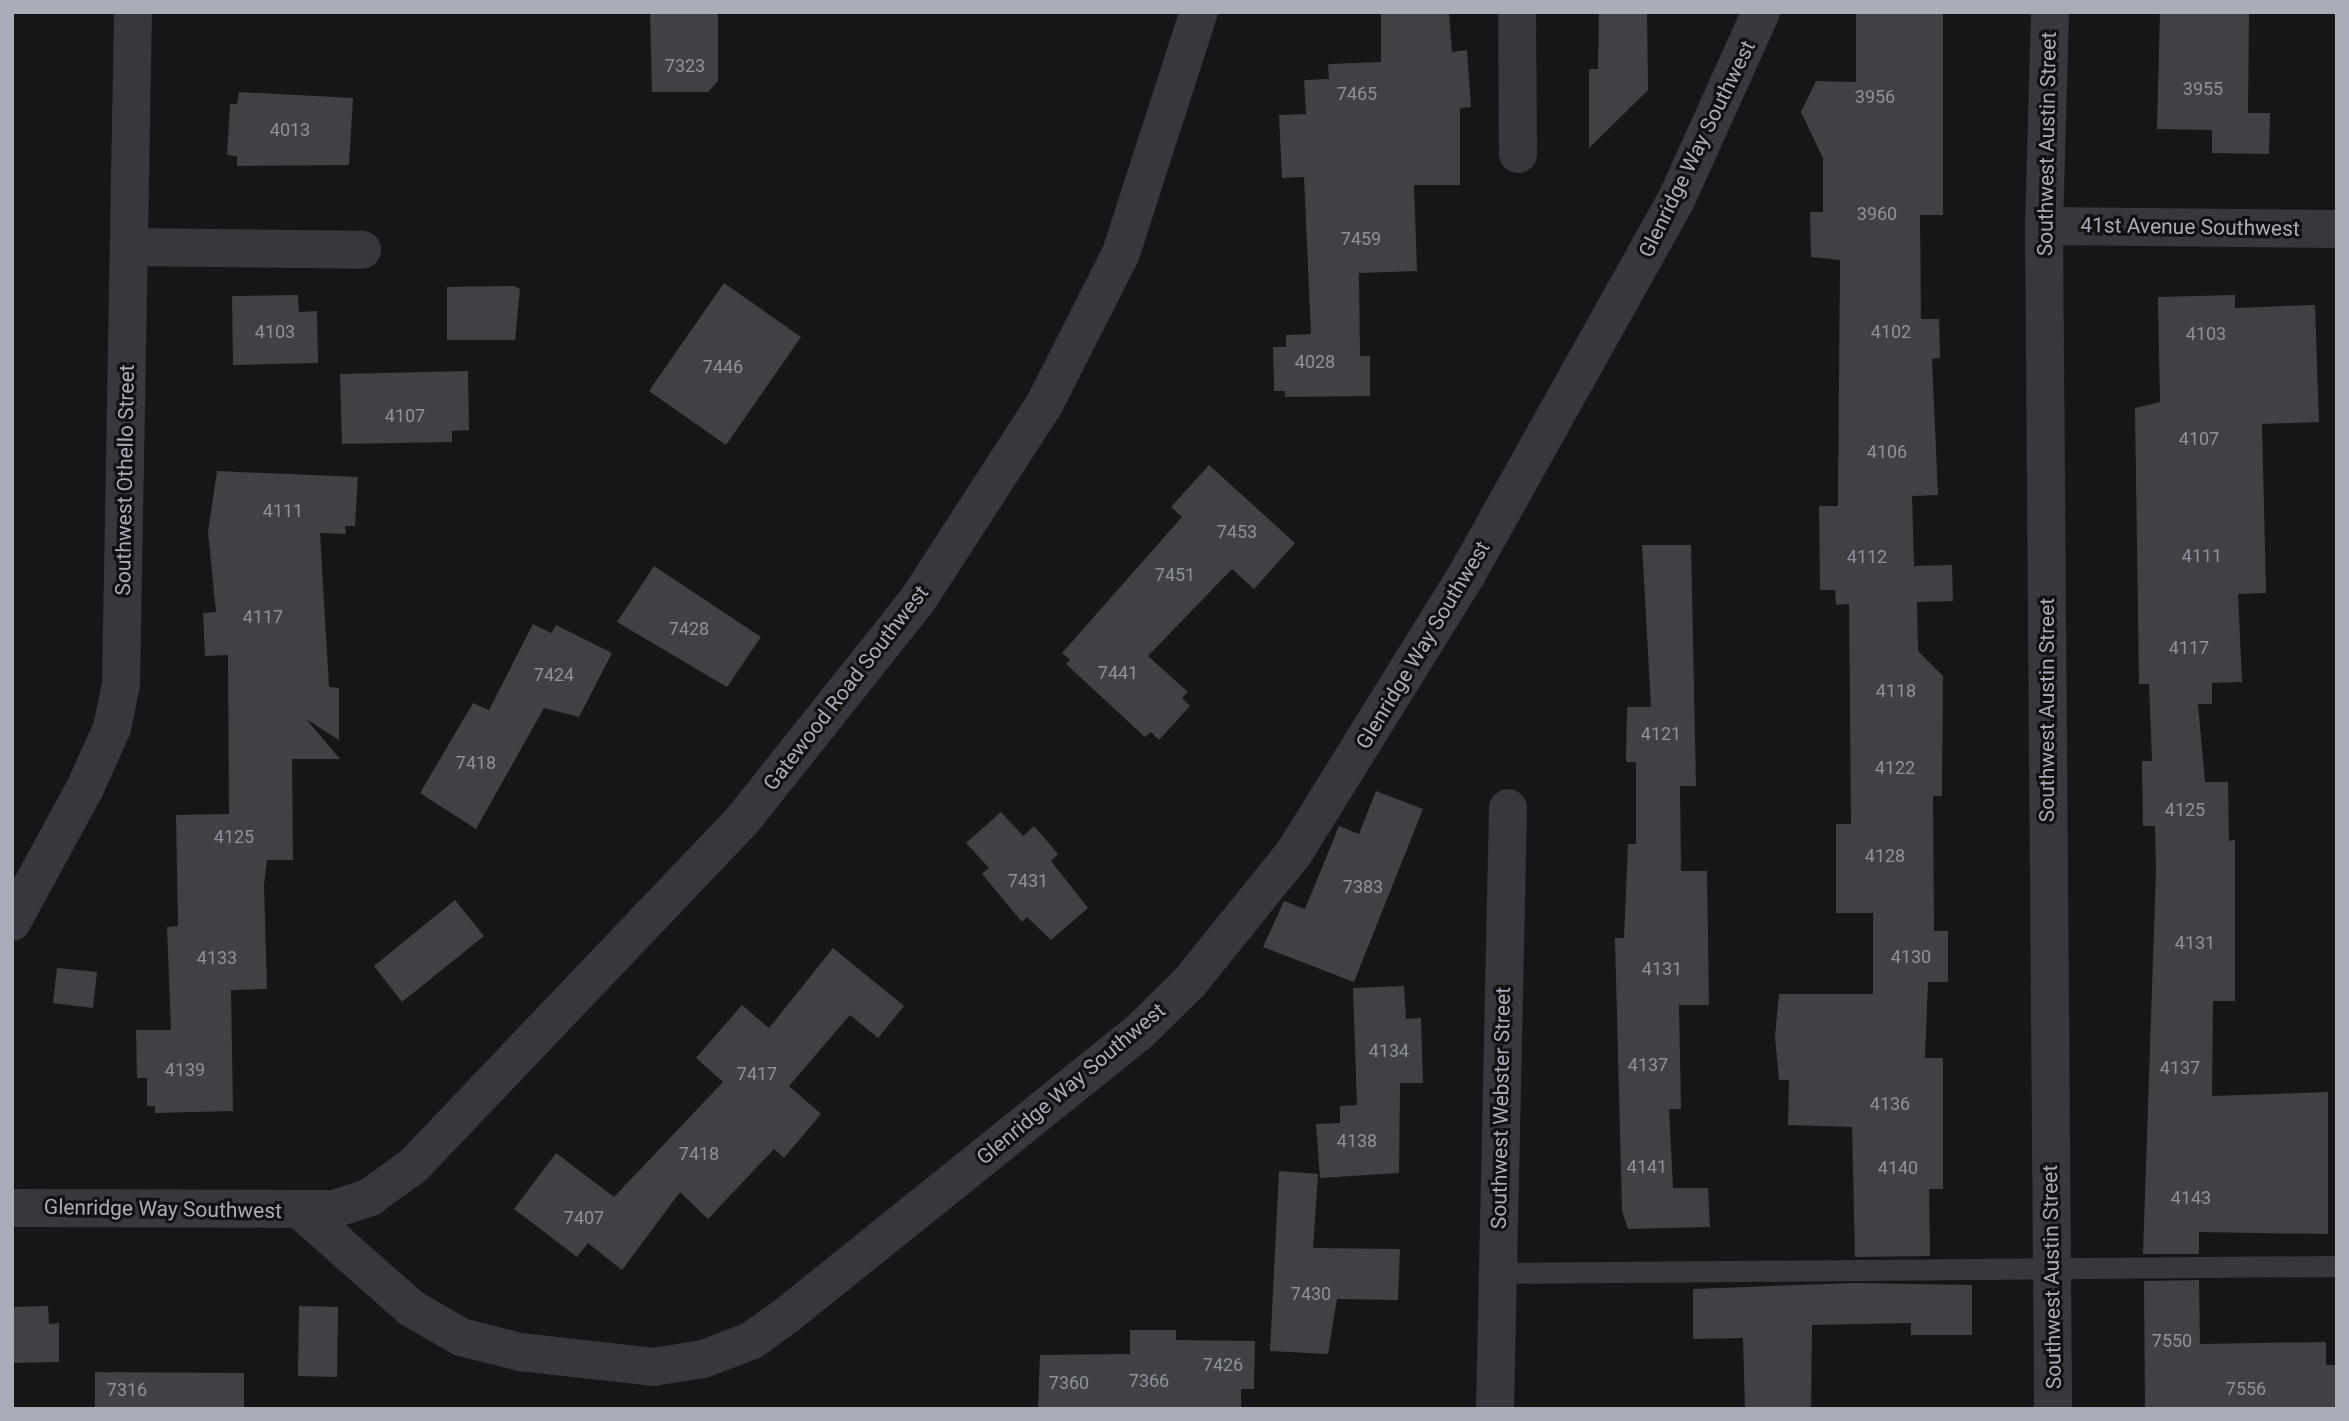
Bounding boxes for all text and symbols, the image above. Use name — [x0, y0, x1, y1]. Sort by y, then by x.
street label: Southwest Austin Street — [2032, 32, 2062, 256]
street label: Glenridge Way Southwest — [1633, 36, 1761, 262]
house number: 7323 — [665, 55, 705, 77]
house number: 3955 — [2183, 78, 2223, 100]
house number: 7465 — [1337, 83, 1377, 105]
house number: 3956 — [1855, 86, 1895, 108]
house number: 4013 — [270, 119, 310, 141]
house number: 3960 — [1857, 203, 1897, 225]
street label: 41st Avenue Southwest — [2080, 212, 2300, 242]
house number: 7459 — [1341, 228, 1381, 250]
house number: 4103 — [255, 321, 295, 343]
house number: 4102 — [1871, 321, 1911, 343]
house number: 4103 — [2186, 323, 2226, 345]
house number: 4028 — [1295, 351, 1335, 373]
house number: 7446 — [703, 356, 743, 378]
street label: Southwest Othello Street — [110, 364, 140, 596]
house number: 4107 — [385, 405, 425, 427]
house number: 4107 — [2179, 428, 2219, 450]
house number: 4106 — [1867, 441, 1907, 463]
house number: 4111 — [263, 500, 303, 522]
house number: 7453 — [1217, 521, 1257, 543]
street label: Glenridge Way Southwest — [1351, 536, 1495, 754]
house number: 4111 — [2182, 545, 2222, 567]
house number: 4112 — [1847, 546, 1887, 568]
house number: 7451 — [1155, 564, 1195, 586]
street label: Gatewood Road Southwest — [758, 581, 934, 795]
street label: Southwest Austin Street — [2034, 598, 2060, 822]
house number: 4117 — [243, 606, 283, 628]
house number: 7428 — [669, 618, 709, 640]
house number: 4117 — [2169, 637, 2209, 659]
house number: 7441 — [1098, 662, 1138, 684]
house number: 7424 — [534, 664, 574, 686]
house number: 4118 — [1876, 680, 1916, 702]
house number: 4121 — [1641, 723, 1681, 745]
house number: 7418 — [456, 752, 496, 774]
house number: 4122 — [1875, 757, 1915, 779]
house number: 4125 — [2165, 799, 2205, 821]
house number: 4125 — [214, 826, 254, 848]
house number: 4128 — [1865, 845, 1905, 867]
house number: 7431 — [1008, 870, 1048, 892]
house number: 7383 — [1343, 876, 1383, 898]
house number: 4131 — [2175, 932, 2215, 954]
house number: 4130 — [1891, 946, 1931, 968]
house number: 4133 — [197, 947, 237, 969]
house number: 4131 — [1642, 958, 1682, 980]
street label: Southwest Webster Street — [1486, 987, 1516, 1229]
street label: Glenridge Way Southwest — [972, 998, 1170, 1170]
house number: 4134 — [1369, 1040, 1409, 1062]
house number: 4137 — [1628, 1054, 1668, 1076]
house number: 4137 — [2160, 1057, 2200, 1079]
house number: 4139 — [165, 1059, 205, 1081]
house number: 7417 — [737, 1063, 777, 1085]
house number: 4136 — [1870, 1093, 1910, 1115]
house number: 4138 — [1337, 1130, 1377, 1152]
house number: 7418 — [679, 1143, 719, 1165]
house number: 4141 — [1627, 1156, 1667, 1178]
house number: 4140 — [1878, 1157, 1918, 1179]
street label: Southwest Austin Street — [2037, 1165, 2067, 1389]
house number: 4143 — [2171, 1187, 2211, 1209]
street label: Glenridge Way Southwest — [44, 1194, 282, 1224]
house number: 7407 — [564, 1207, 604, 1229]
house number: 7430 — [1291, 1283, 1331, 1305]
house number: 7550 — [2152, 1330, 2192, 1352]
house number: 7426 — [1203, 1354, 1243, 1376]
house number: 7366 — [1129, 1370, 1169, 1392]
house number: 7360 — [1049, 1372, 1089, 1394]
house number: 7556 — [2226, 1378, 2266, 1400]
house number: 7316 — [107, 1379, 147, 1401]

